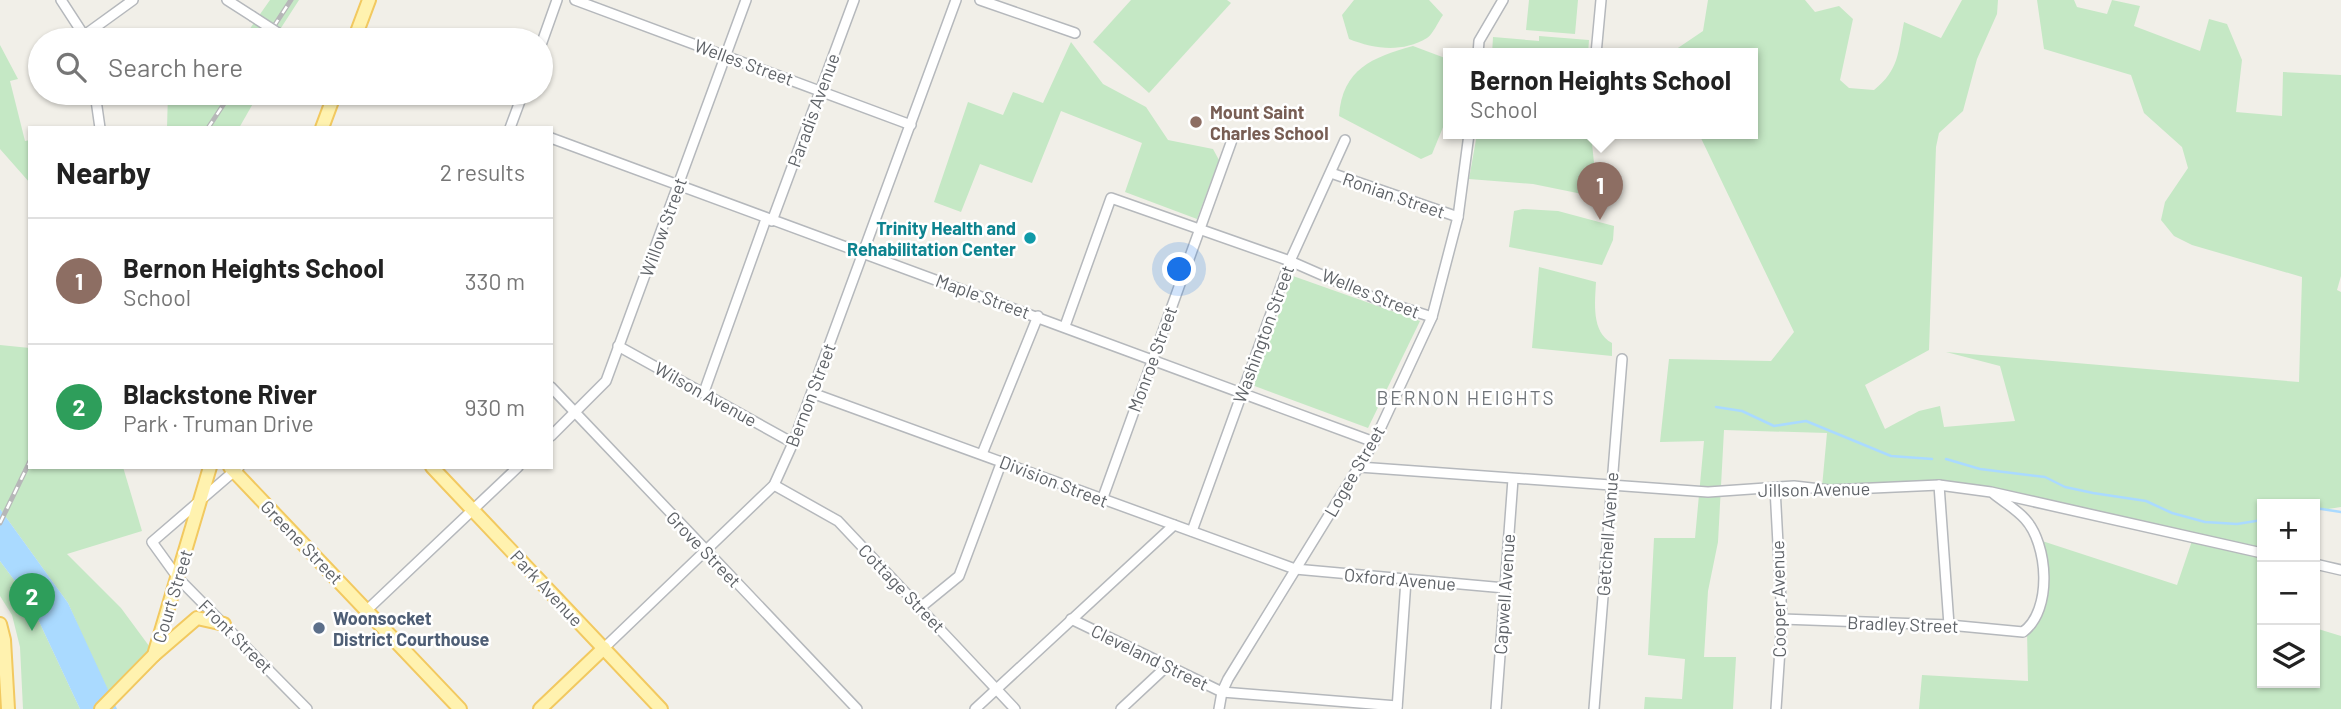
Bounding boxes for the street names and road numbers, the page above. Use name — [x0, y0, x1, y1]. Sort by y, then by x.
street label: Welles Street — [692, 34, 796, 90]
street label: Paradis Avenue — [782, 50, 844, 170]
street label: Ronian Street — [1340, 167, 1448, 223]
street label: Willow Street — [635, 174, 691, 280]
street label: Washington Street — [1228, 262, 1298, 406]
street label: Welles Street — [1319, 263, 1423, 323]
street label: Maple Street — [933, 269, 1033, 323]
street label: Monroe Street — [1123, 303, 1181, 415]
street label: Bernon Street — [780, 340, 840, 450]
street label: Wilson Avenue — [651, 357, 761, 431]
street label: Logee Street — [1319, 422, 1389, 520]
street label: Division Street — [997, 450, 1111, 512]
street label: Getchell Avenue — [1592, 471, 1622, 597]
street label: Jillson Avenue — [1758, 477, 1870, 501]
street label: Greene Street — [256, 495, 348, 589]
street label: Grove Street — [662, 506, 746, 592]
street label: Capwell Avenue — [1489, 533, 1519, 655]
street label: Cottage Street — [854, 539, 950, 637]
street label: Cooper Avenue — [1766, 540, 1790, 658]
street label: Park Avenue — [506, 545, 588, 631]
street label: Court Street — [147, 547, 197, 645]
street label: Oxford Avenue — [1343, 563, 1457, 595]
street label: Front Street — [195, 595, 277, 677]
street label: Bradley Street — [1847, 611, 1959, 637]
street label: Cleveland Street — [1088, 619, 1212, 695]

